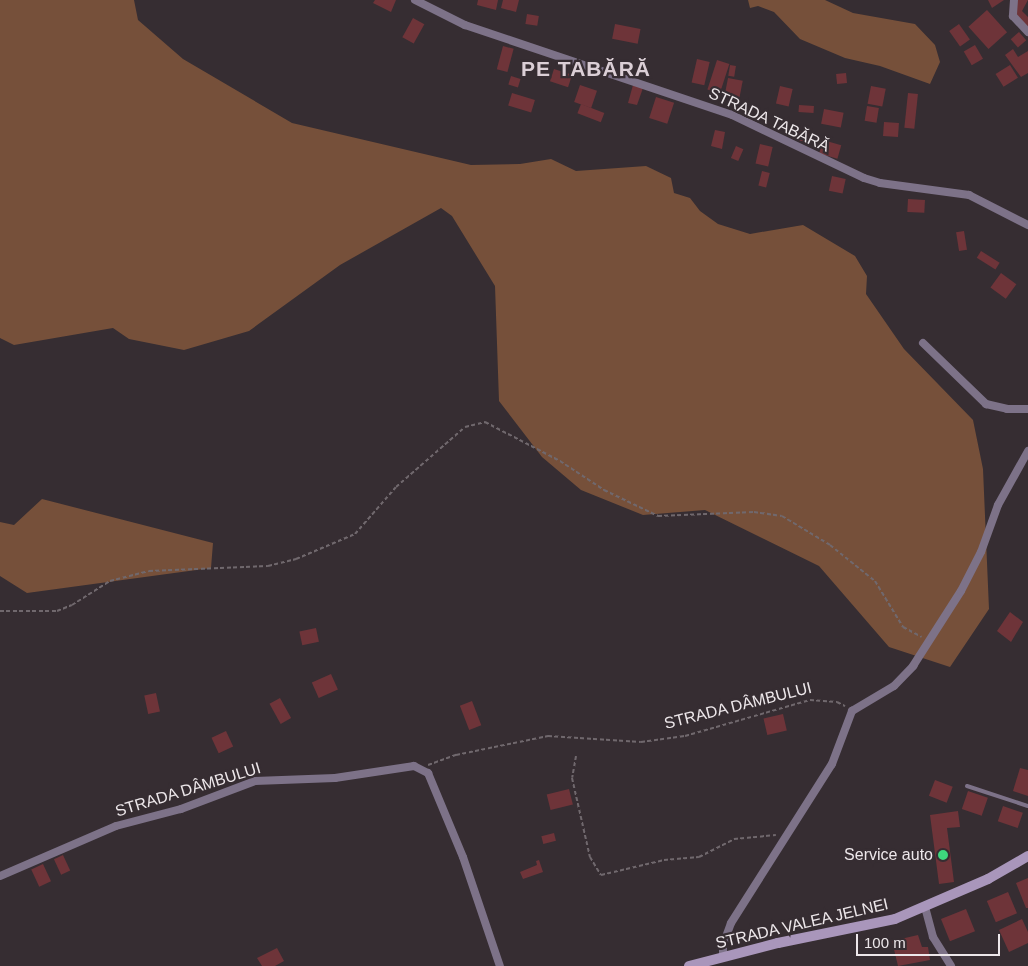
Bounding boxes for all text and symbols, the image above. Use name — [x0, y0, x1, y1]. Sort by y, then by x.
district label: PE TABĂRĂ — [520, 56, 652, 82]
street label: STRADA TABĂRĂ — [705, 83, 833, 157]
street label: STRADA DÂMBULUI — [662, 678, 814, 734]
street label: STRADA DÂMBULUI — [113, 759, 263, 821]
place label: Service auto — [844, 845, 933, 865]
marker: Service auto — [937, 849, 949, 861]
street label: STRADA VALEA JELNEI — [713, 895, 891, 953]
scale bar — [858, 924, 1002, 956]
text: 100 m — [864, 934, 906, 951]

